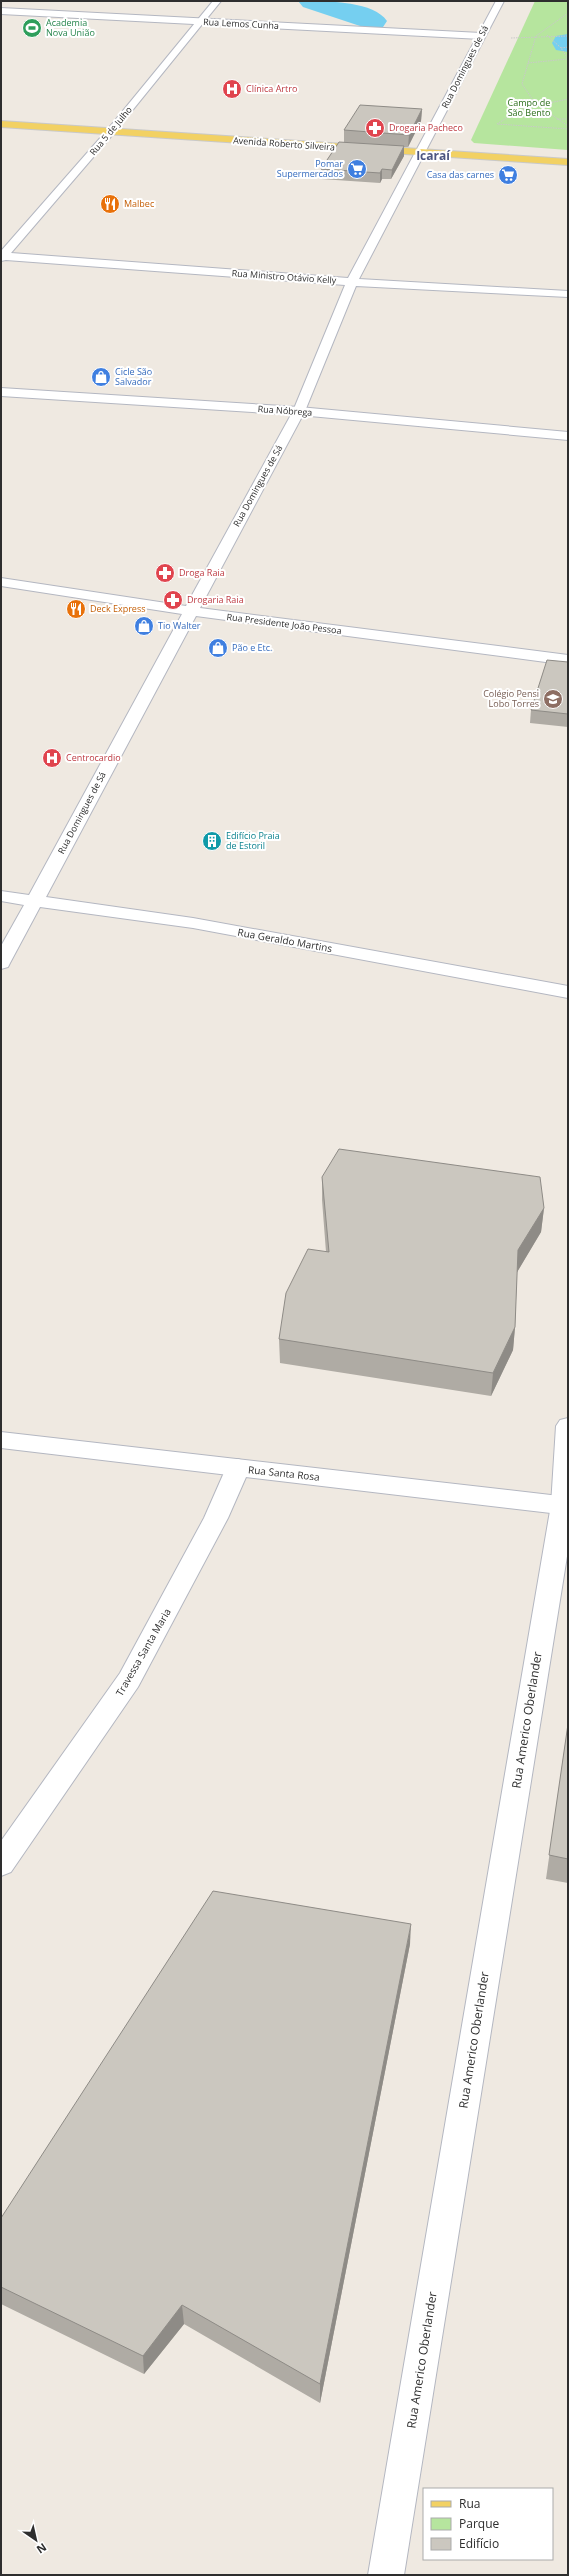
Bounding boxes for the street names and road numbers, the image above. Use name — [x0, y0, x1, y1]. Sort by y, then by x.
street label: Rua Lemos Cunha — [203, 15, 279, 32]
street label: Rua Domingues de Sá — [438, 23, 491, 110]
street label: Rua 5 de Julho — [86, 104, 135, 158]
street label: Avenida Roberto Silveira — [233, 133, 335, 154]
street label: Rua Ministro Otávio Kelly — [231, 266, 337, 287]
street label: Rua Nóbrega — [257, 402, 313, 419]
street label: Rua Domingues de Sá — [230, 443, 285, 529]
street label: Rua Presidente João Pessoa — [226, 610, 342, 637]
street label: Rua Domingues de Sá — [54, 769, 109, 856]
street label: Rua Geraldo Martins — [237, 925, 334, 955]
street label: Rua Santa Rosa — [248, 1462, 320, 1484]
street label: Travessa Santa Maria — [112, 1606, 174, 1698]
street label: Rua Americo Oberlander — [507, 1650, 546, 1790]
street label: Rua Americo Oberlander — [454, 1970, 493, 2110]
street label: Rua Americo Oberlander — [402, 2290, 441, 2430]

